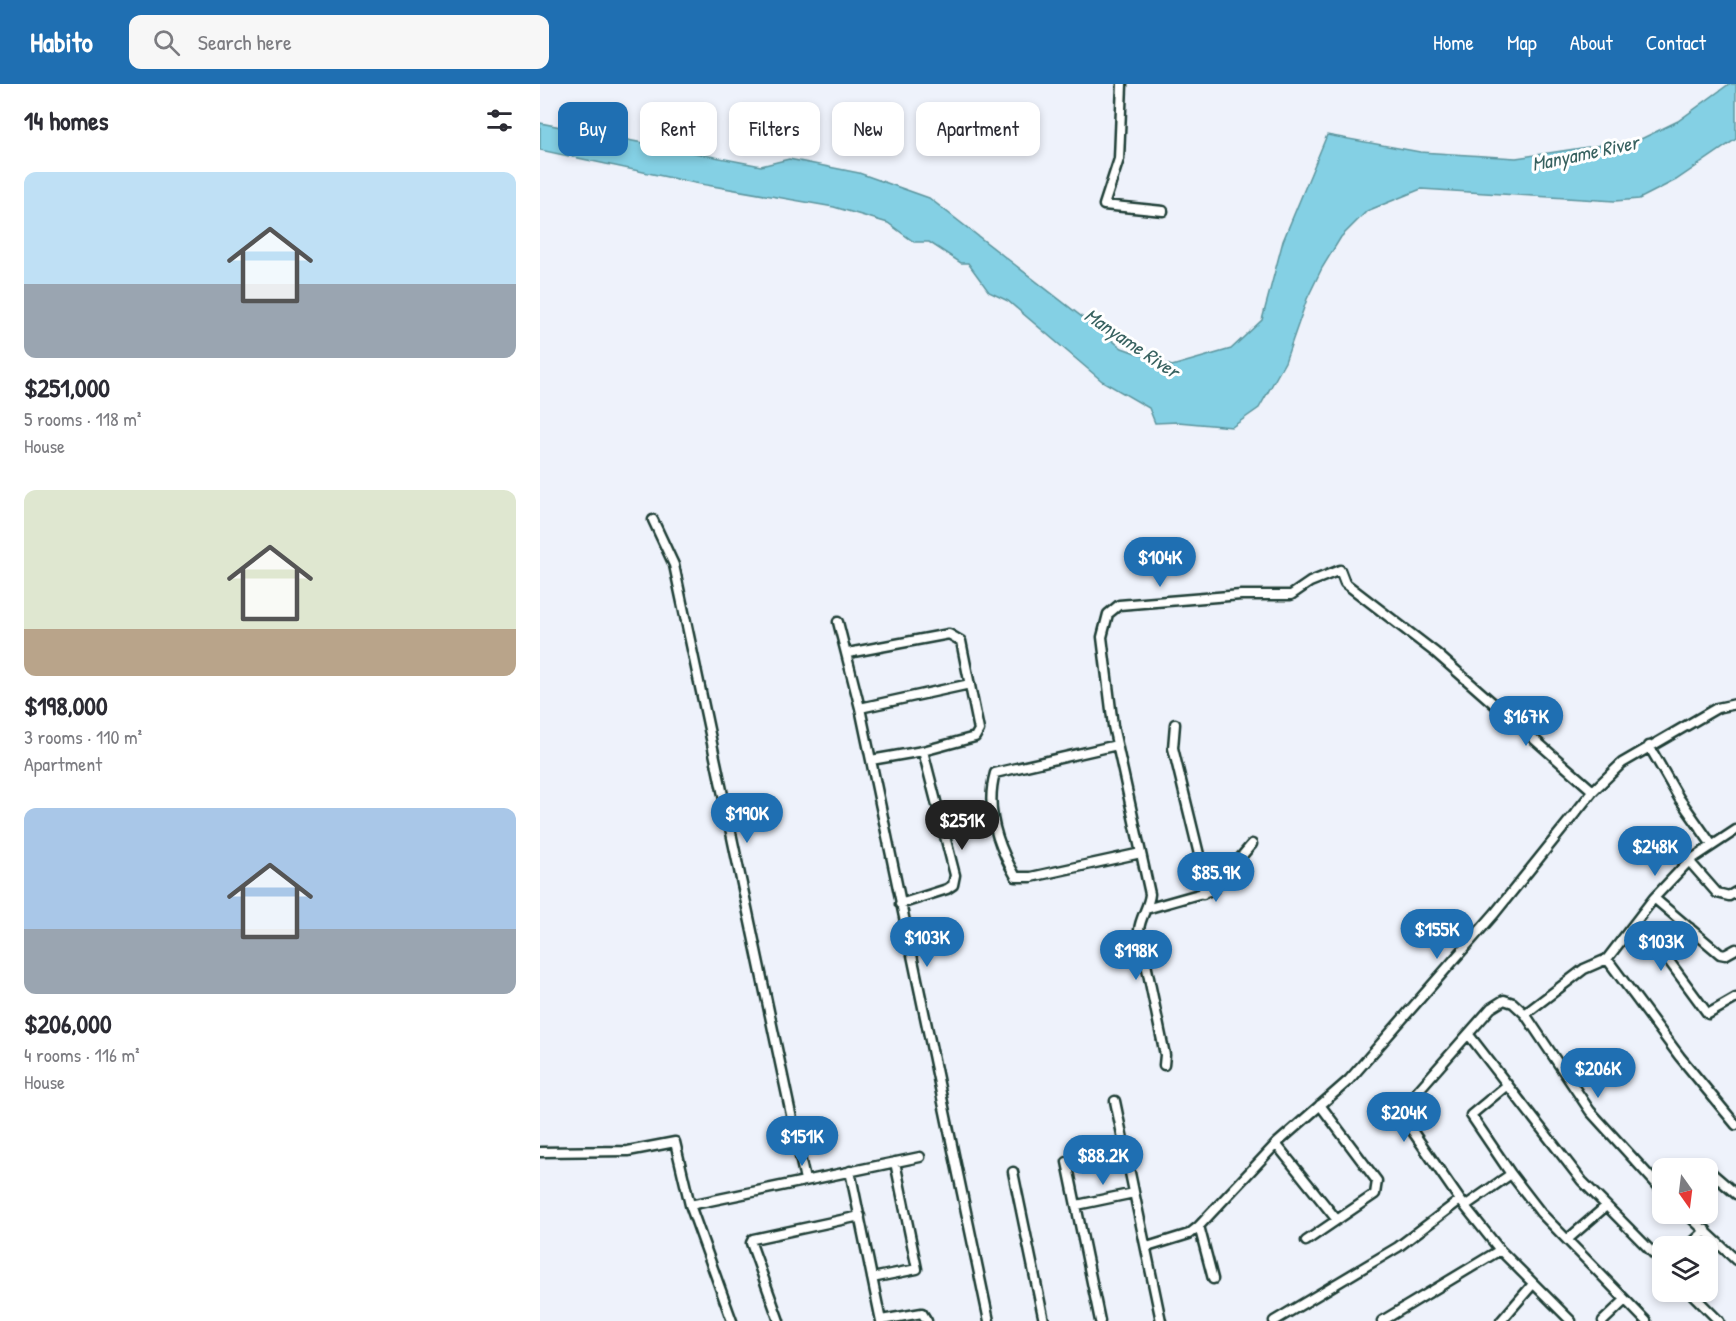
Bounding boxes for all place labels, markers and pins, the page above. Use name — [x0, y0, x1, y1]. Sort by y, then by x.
pin: $104K — [1118, 537, 1202, 588]
pin: $167K — [1484, 696, 1568, 747]
pin: $190K — [705, 793, 789, 844]
pin: $251K — [920, 800, 1004, 851]
pin: $248K — [1613, 826, 1697, 877]
pin: $85.9K — [1167, 852, 1265, 903]
pin: $155K — [1395, 909, 1479, 960]
pin: $103K — [885, 917, 969, 968]
pin: $103K — [1619, 921, 1703, 972]
pin: $198K — [1094, 930, 1178, 981]
pin: $206K — [1556, 1048, 1640, 1099]
pin: $204K — [1362, 1092, 1446, 1143]
pin: $151K — [760, 1116, 844, 1167]
pin: $88.2K — [1054, 1135, 1152, 1186]

